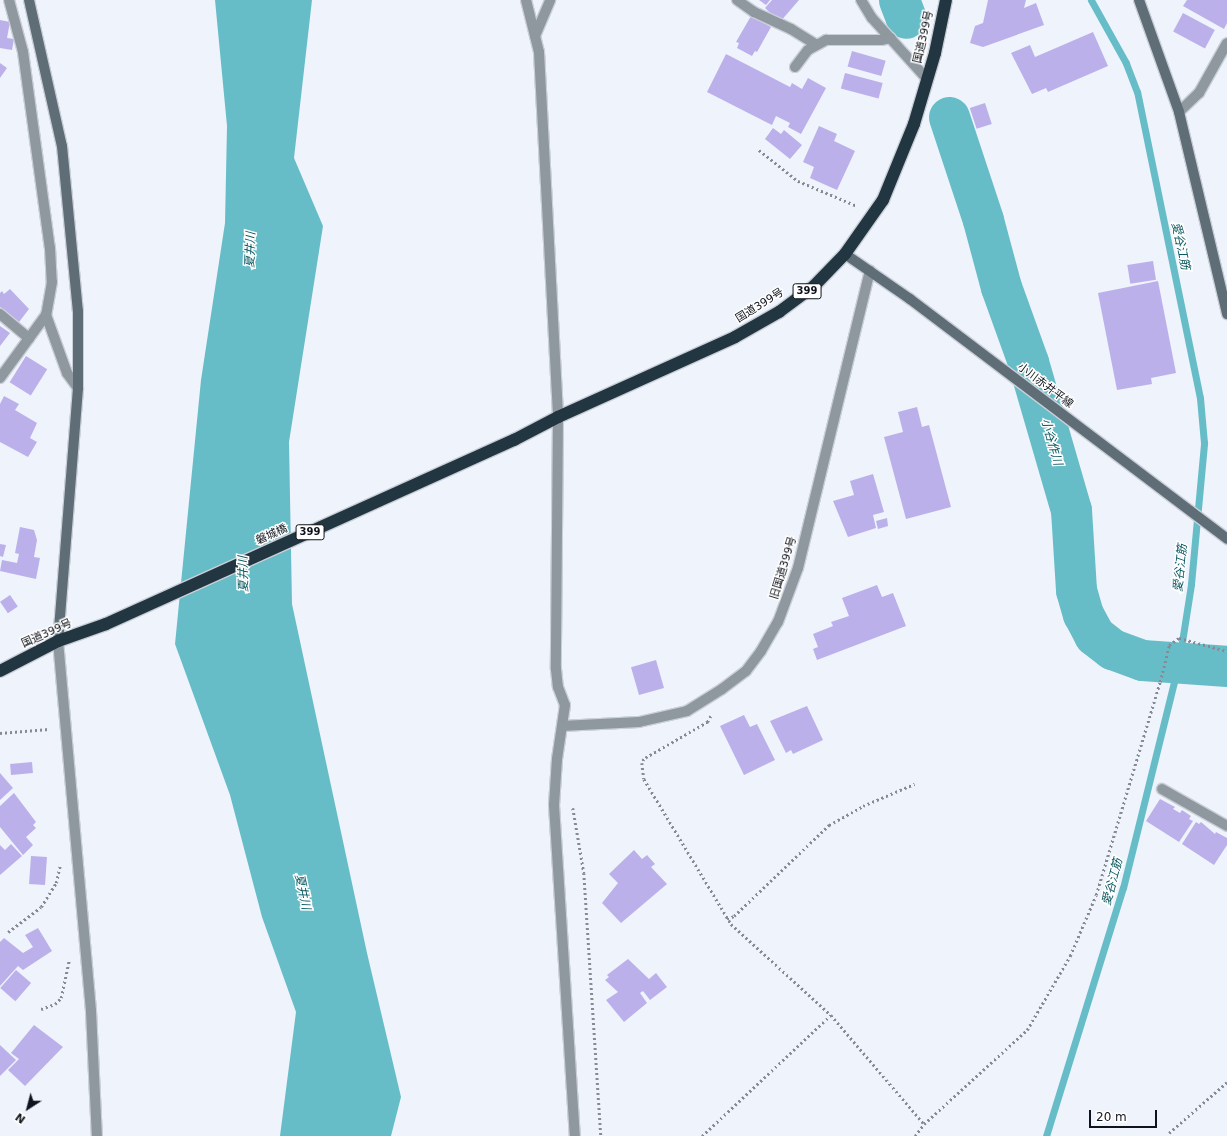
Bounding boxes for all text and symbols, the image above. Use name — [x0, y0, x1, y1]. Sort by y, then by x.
street label: 国道399号 — [911, 9, 937, 65]
water label: 愛谷江筋 — [1168, 221, 1192, 271]
water label: 夏井川 — [243, 232, 259, 268]
road number: 399 — [792, 283, 822, 299]
street label: 国道399号 — [734, 286, 786, 326]
street label: 小川赤井平線 — [1015, 361, 1075, 411]
water label: 小谷作川 — [1037, 417, 1065, 467]
street label: 磐城橋 — [254, 522, 290, 548]
road number: 399 — [295, 524, 325, 540]
street label: 旧国道399号 — [768, 535, 800, 601]
water label: 愛谷江筋 — [1171, 543, 1191, 593]
water label: 夏井川 — [236, 556, 252, 592]
street label: 国道399号 — [20, 617, 74, 651]
water label: 愛谷江筋 — [1100, 857, 1126, 907]
water label: 夏井川 — [291, 873, 313, 911]
north arrow — [8, 1088, 48, 1128]
scale bar — [1091, 1102, 1159, 1128]
text: N — [13, 1110, 28, 1126]
text: 20 m — [1096, 1110, 1127, 1124]

